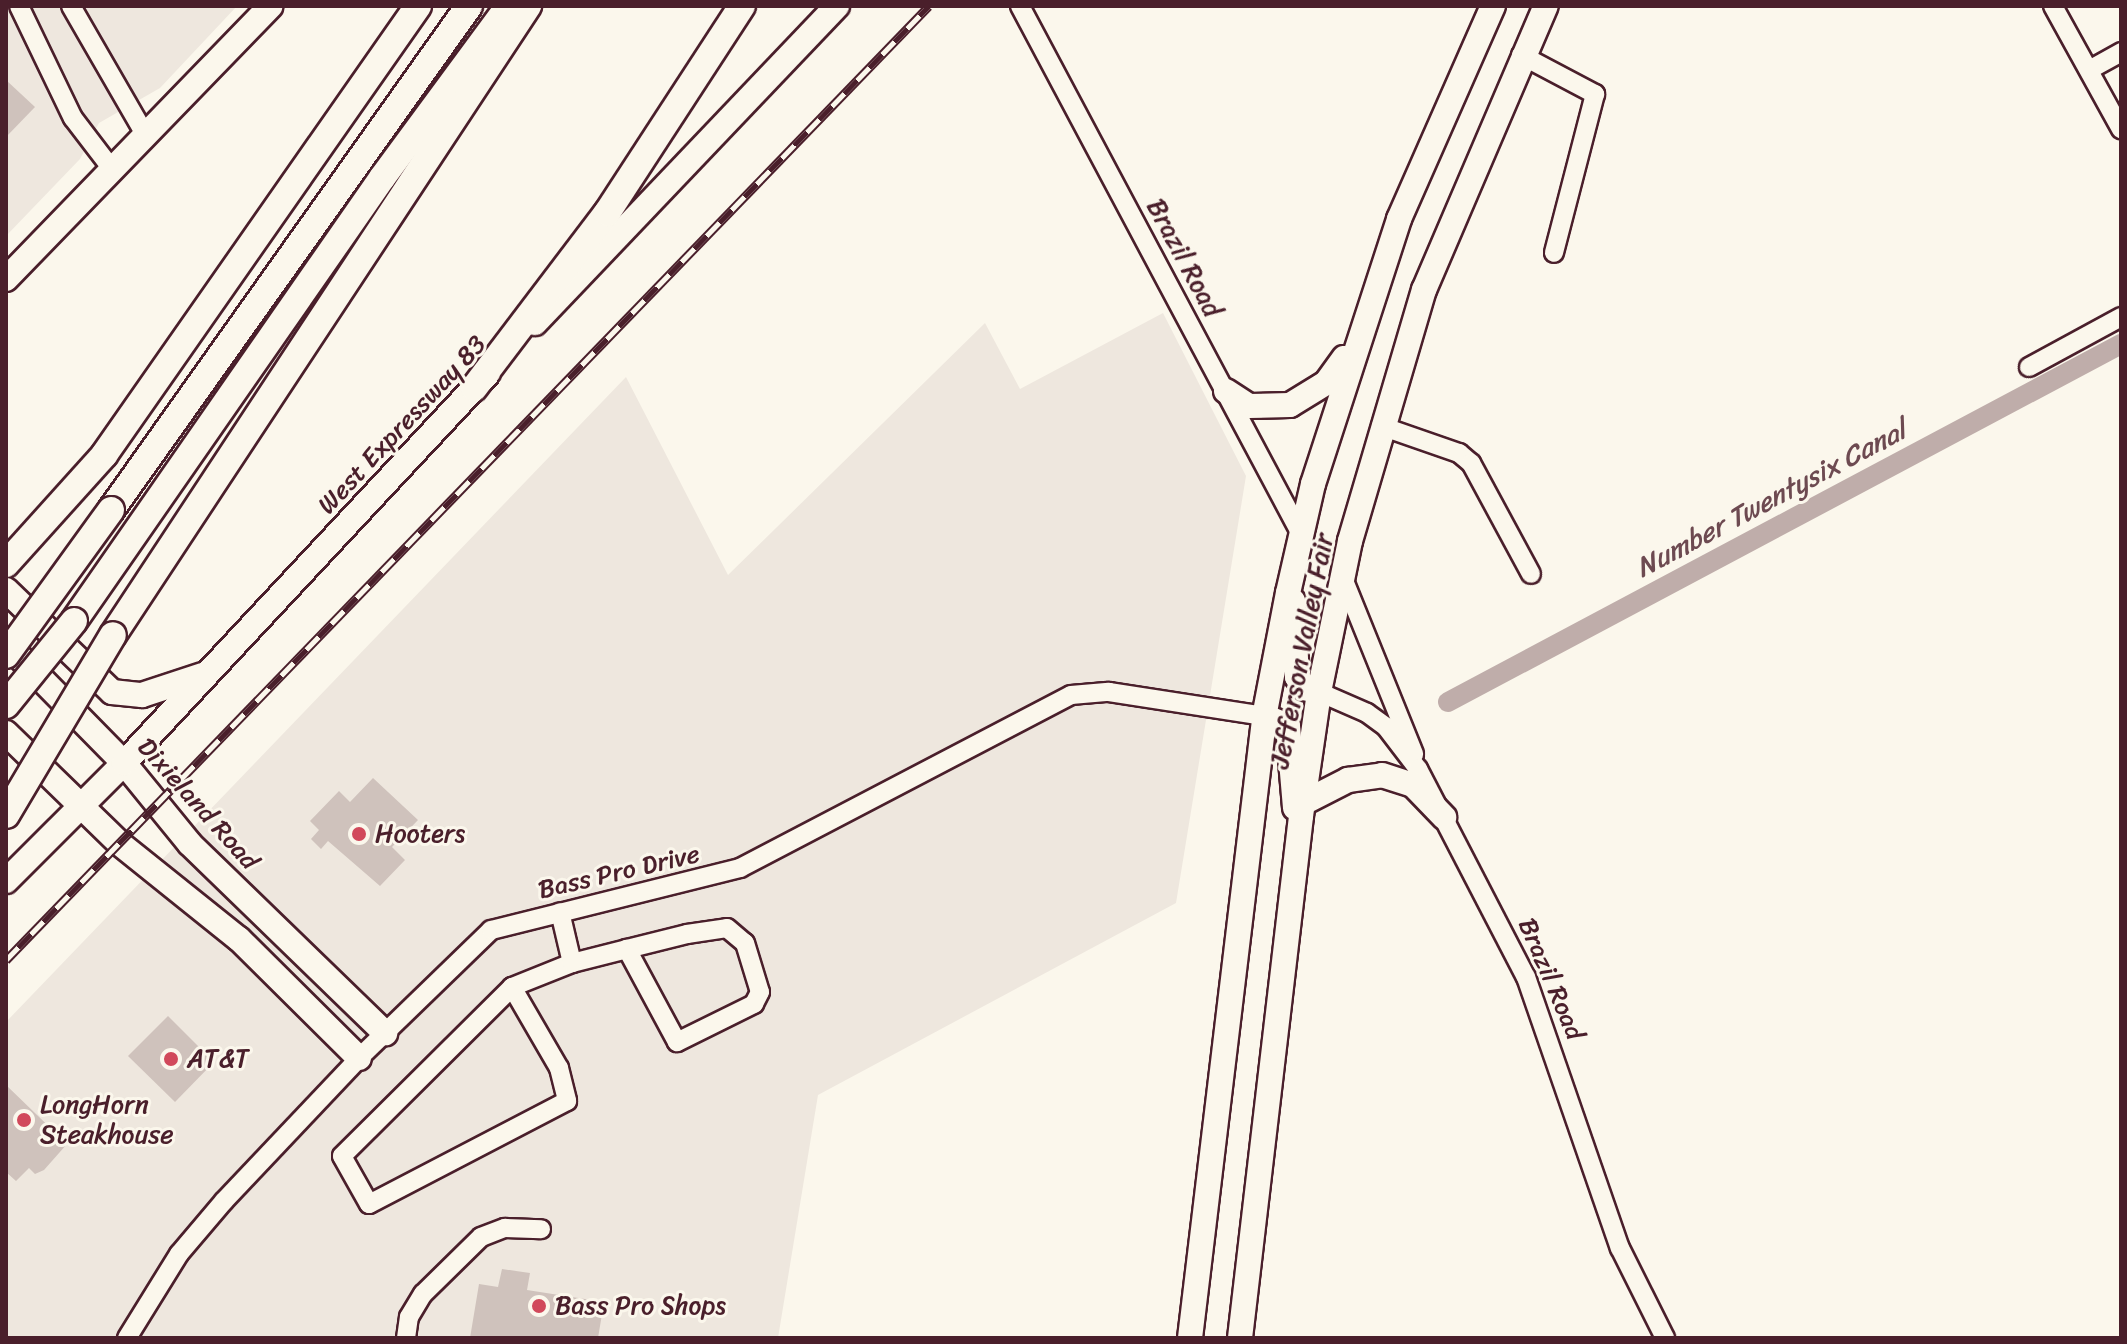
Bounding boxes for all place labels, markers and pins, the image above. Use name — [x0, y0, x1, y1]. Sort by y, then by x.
place label: Hooters — [375, 818, 465, 850]
marker: Hooters — [350, 825, 368, 843]
place label: AT&T — [187, 1043, 249, 1075]
marker: AT&T — [162, 1050, 180, 1068]
place label: LongHorn Steakhouse — [40, 1089, 174, 1150]
marker: LongHorn Steakhouse — [15, 1111, 33, 1129]
place label: Bass Pro Shops — [555, 1290, 729, 1322]
marker: Bass Pro Shops — [530, 1297, 548, 1315]

